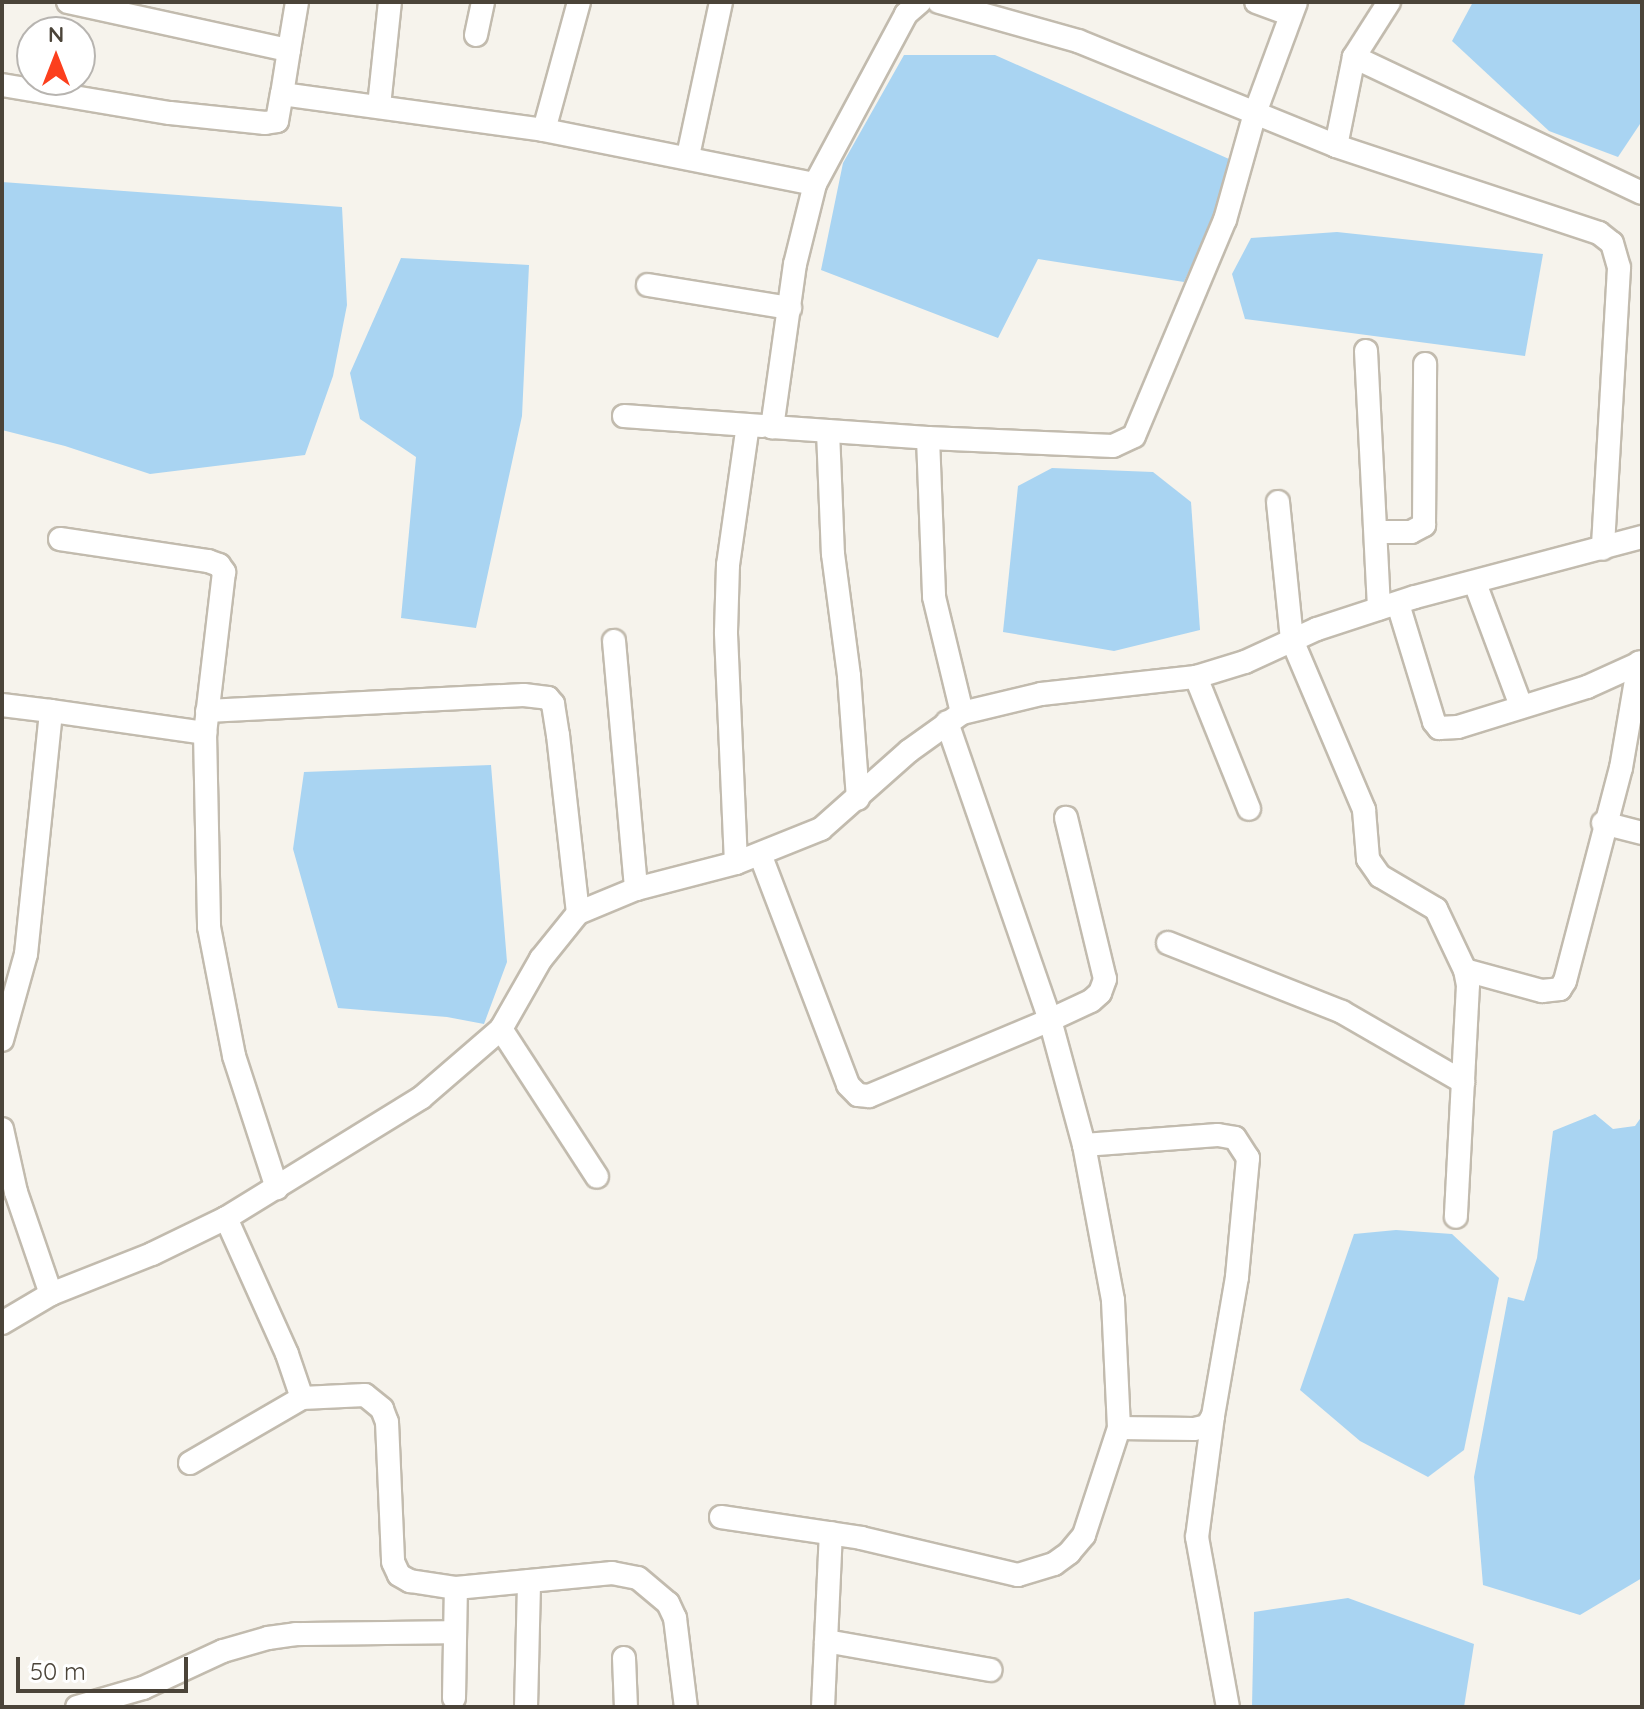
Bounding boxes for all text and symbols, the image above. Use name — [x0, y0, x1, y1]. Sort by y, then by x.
north arrow — [16, 16, 96, 96]
text: N — [48, 20, 64, 48]
scale bar — [20, 1641, 192, 1691]
text: 50 m — [30, 1656, 86, 1686]

